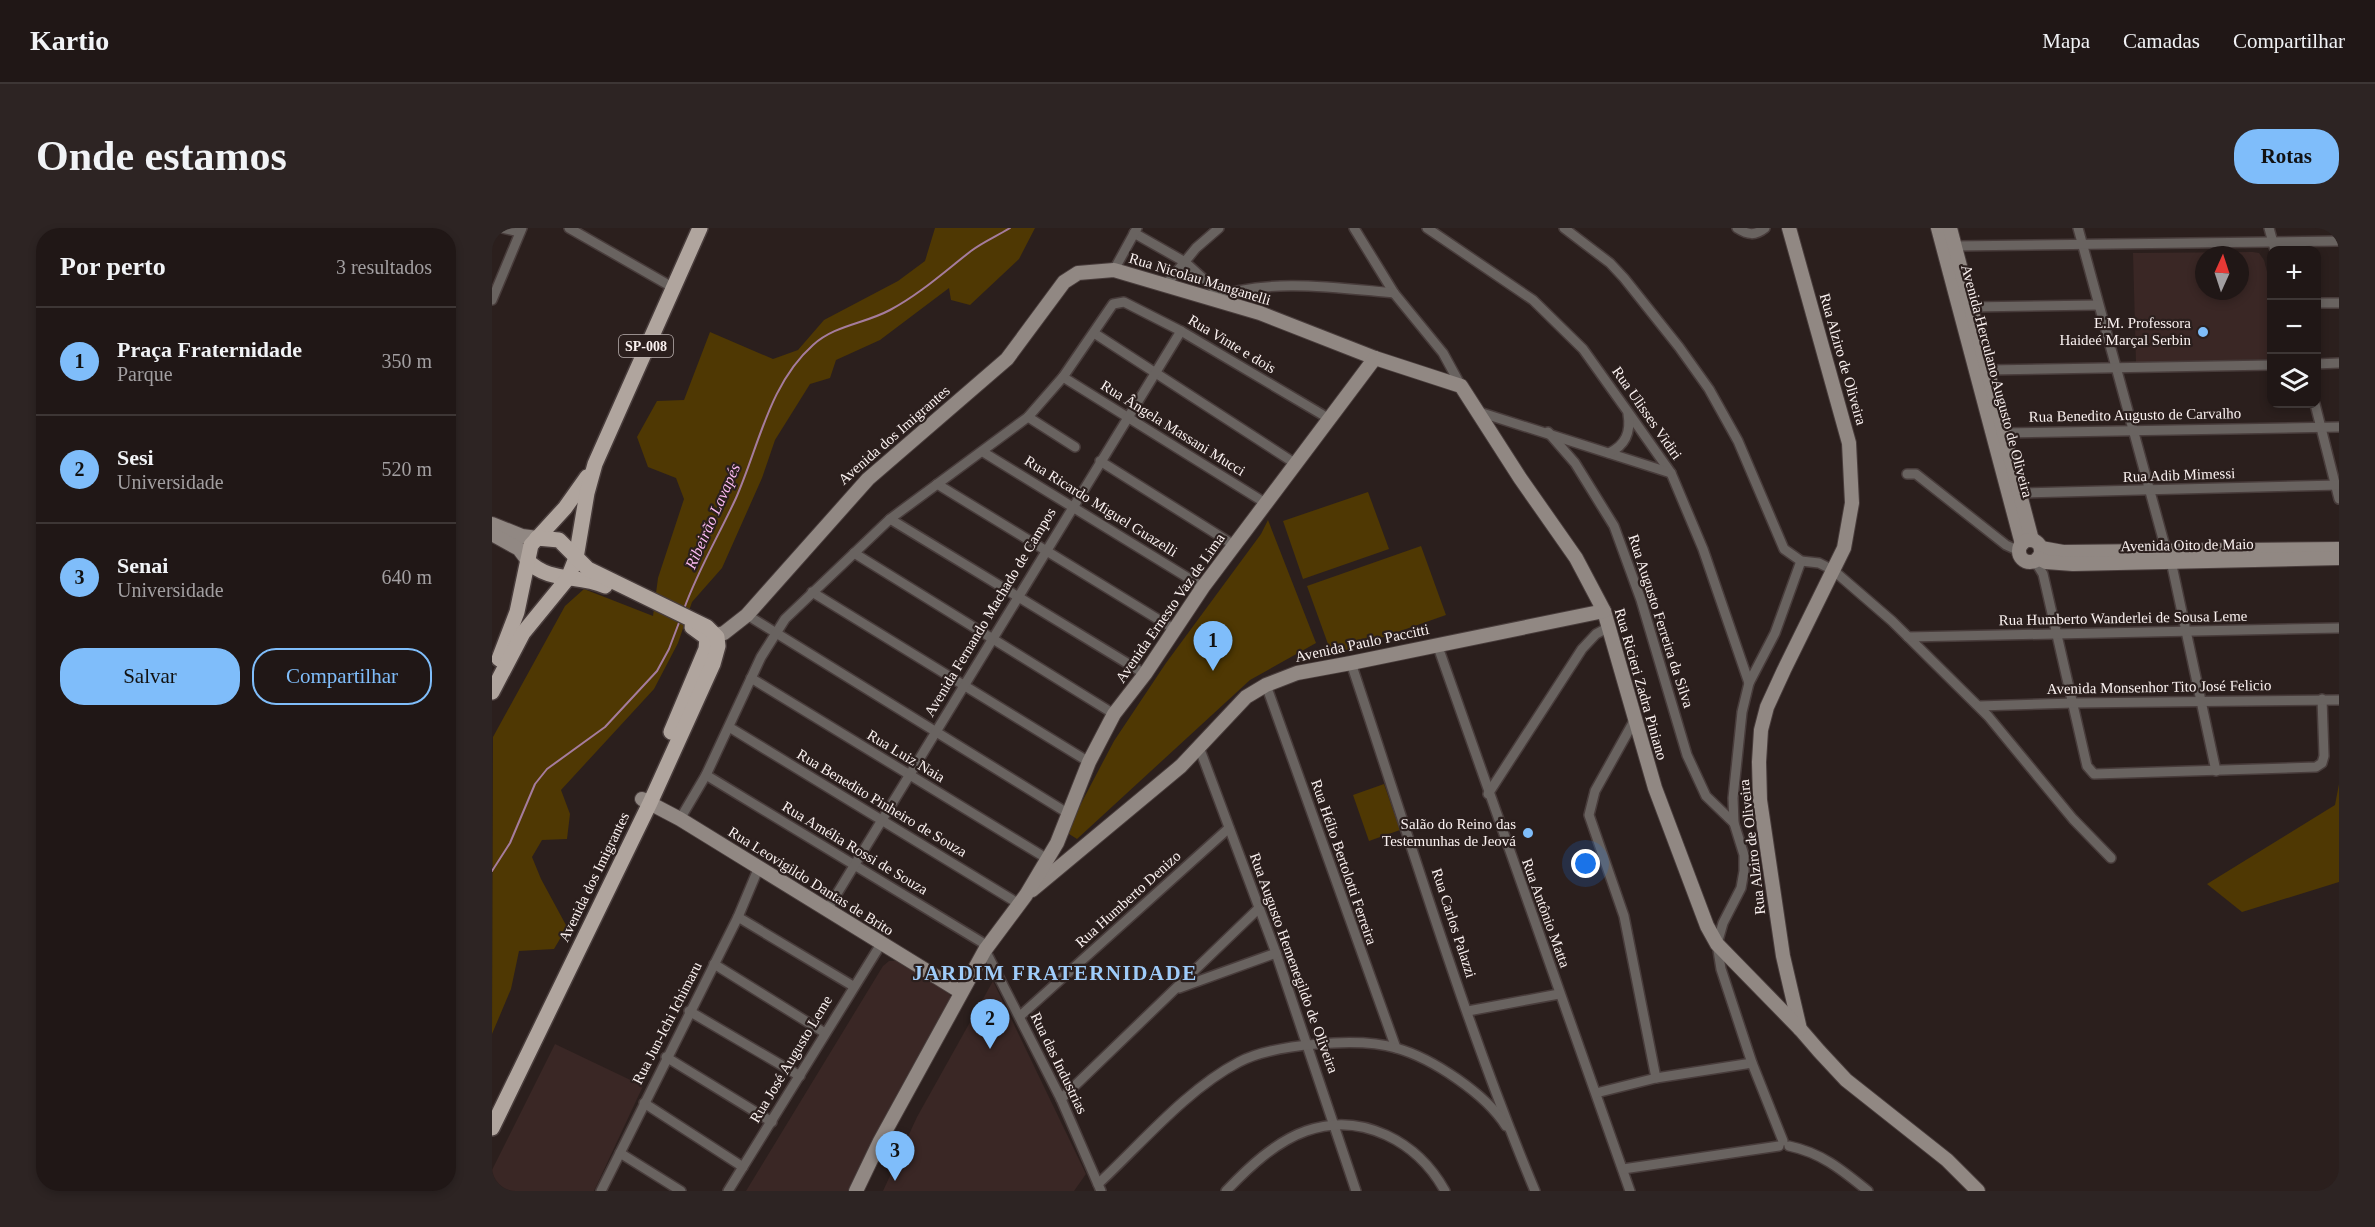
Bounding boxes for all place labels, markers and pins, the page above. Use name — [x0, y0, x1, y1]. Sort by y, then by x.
place label: E.M. Professora Haideé Marçal Serbin — [2059, 315, 2191, 348]
marker: E.M. Professora Haideé Marçal Serbin — [2196, 325, 2210, 339]
pin: 1 — [1194, 622, 1232, 671]
place label: Salão do Reino das Testemunhas de Jeová — [1382, 816, 1516, 849]
marker: Salão do Reino das Testemunhas de Jeová — [1521, 826, 1535, 840]
pin: 2 — [970, 1000, 1010, 1049]
pin: 3 — [876, 1132, 914, 1181]

